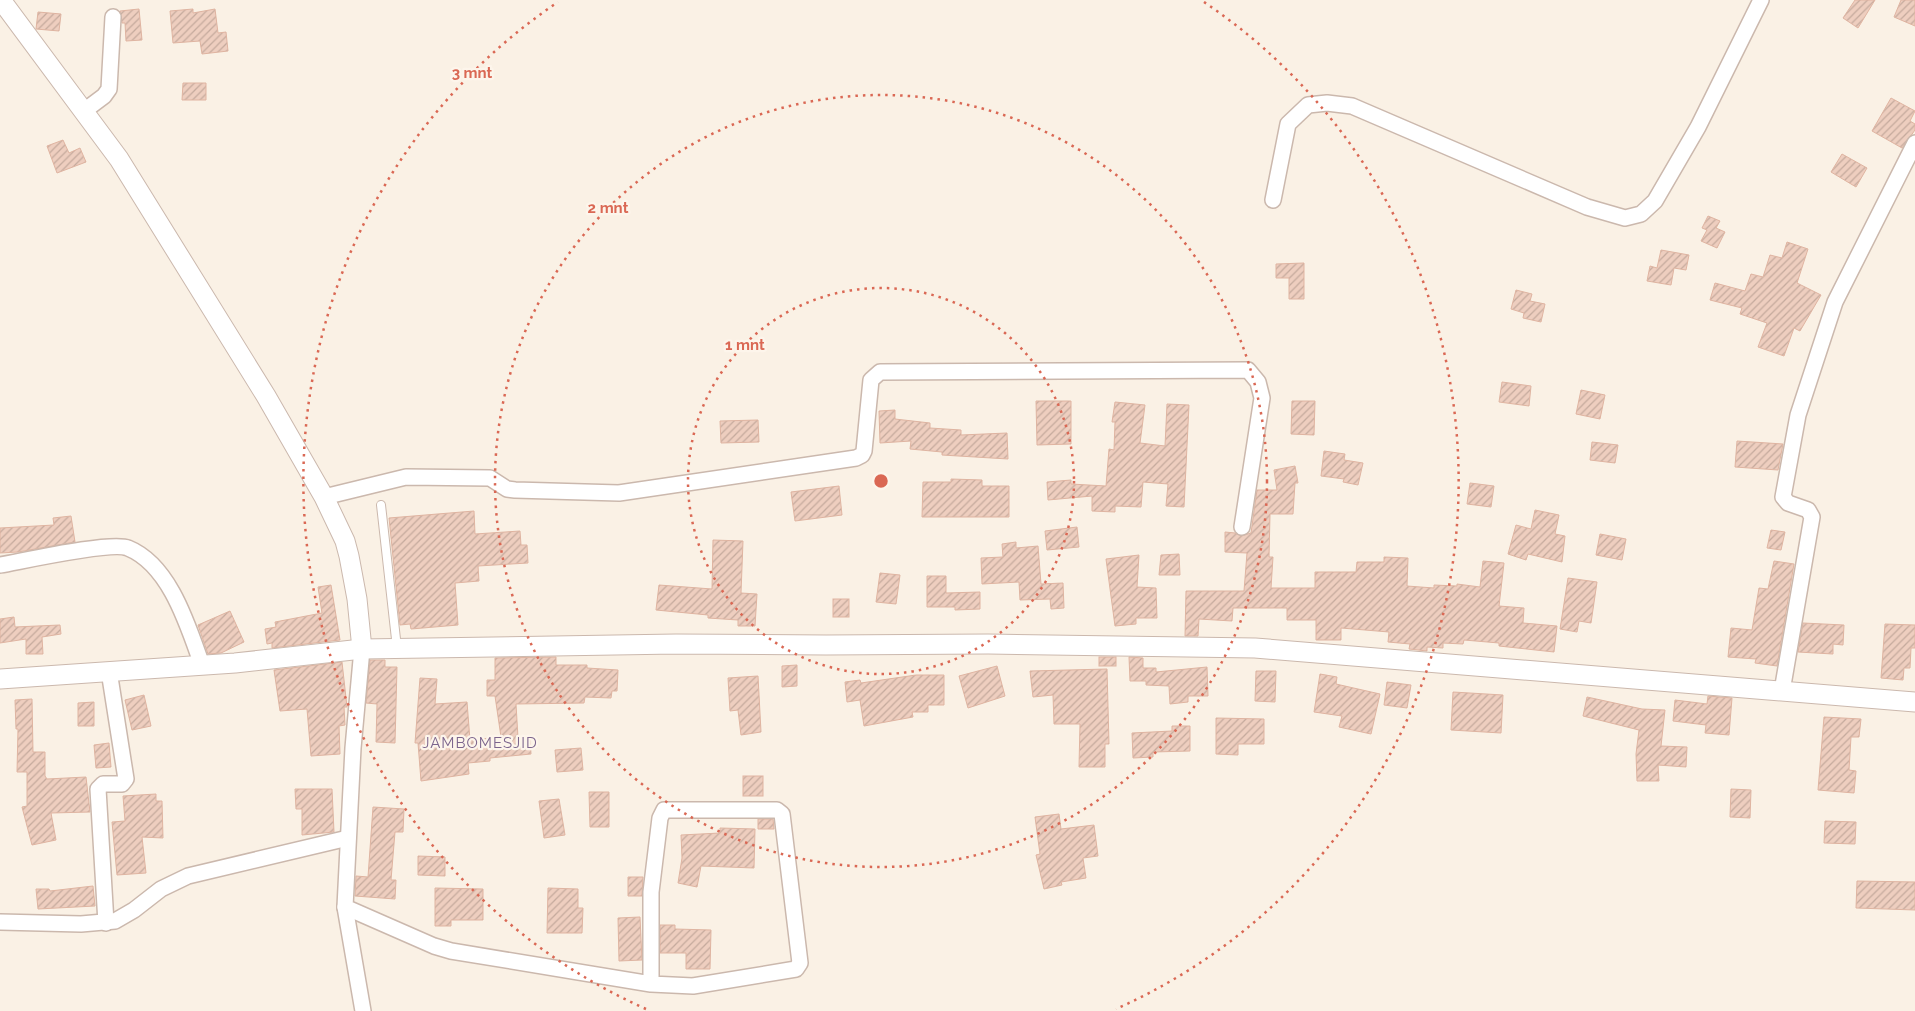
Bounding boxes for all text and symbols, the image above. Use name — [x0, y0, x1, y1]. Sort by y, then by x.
text: 3 mnt — [452, 64, 493, 82]
text: 2 mnt — [588, 199, 629, 217]
text: 1 mnt — [725, 336, 765, 354]
centre of rings — [872, 472, 890, 490]
district label: JAMBOMESJID — [422, 734, 538, 752]

